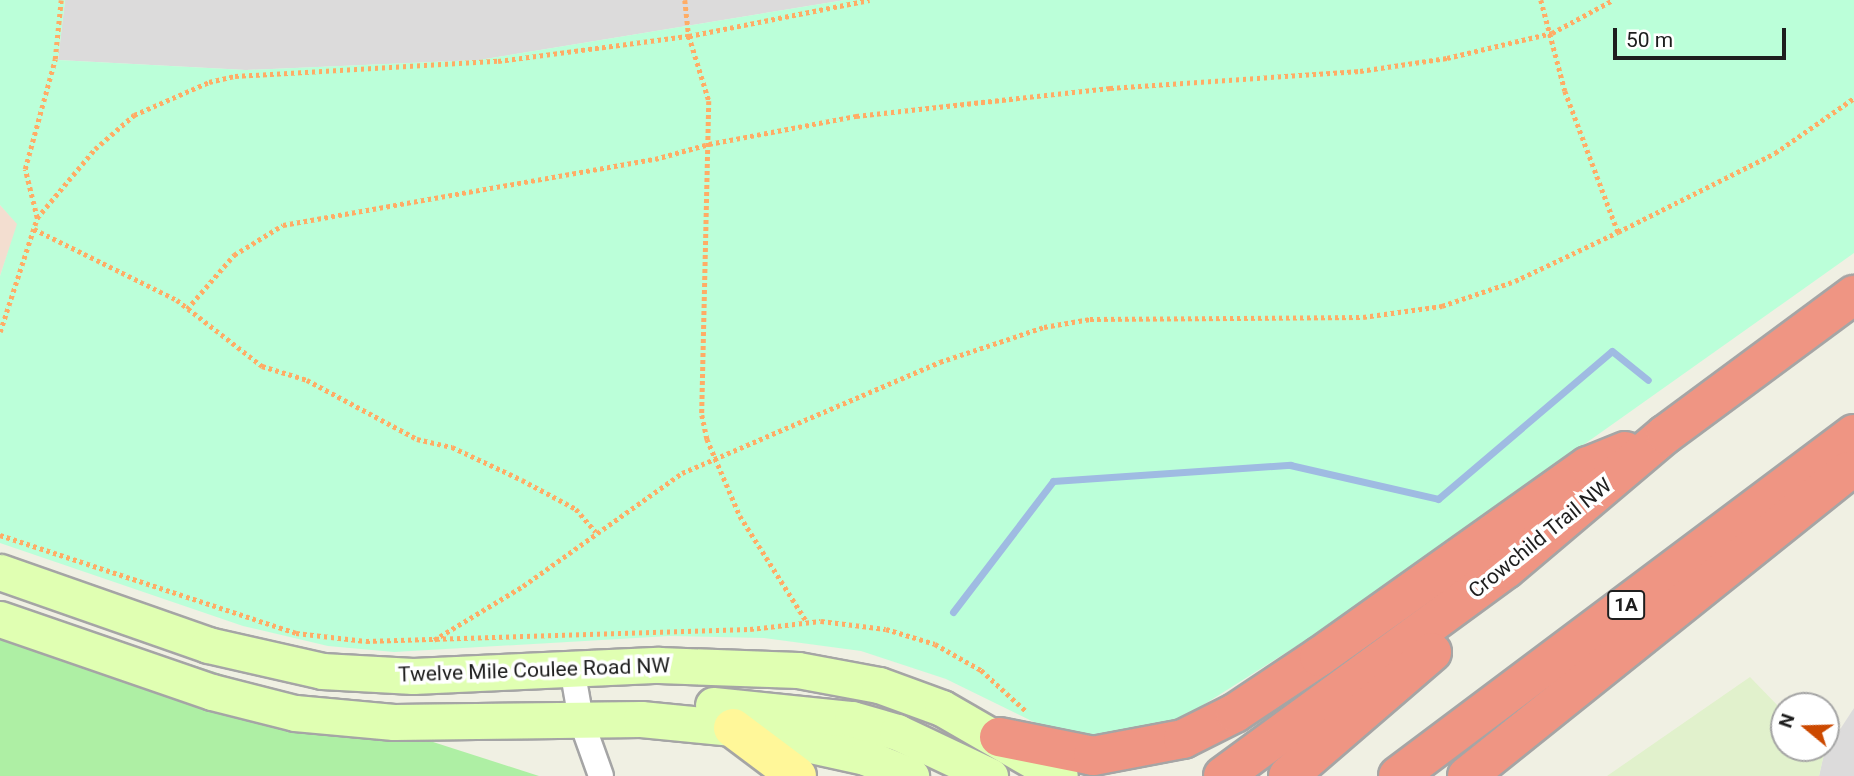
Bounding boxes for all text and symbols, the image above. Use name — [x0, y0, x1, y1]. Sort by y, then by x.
scale bar — [1616, 14, 1789, 58]
text: 50 m — [1626, 28, 1673, 52]
street label: Crowchild Trail NW — [1463, 472, 1617, 604]
road number: 1A — [1607, 590, 1645, 620]
street label: Twelve Mile Coulee Road NW — [398, 653, 670, 687]
north arrow — [1770, 692, 1840, 762]
text: N — [1774, 711, 1800, 731]

